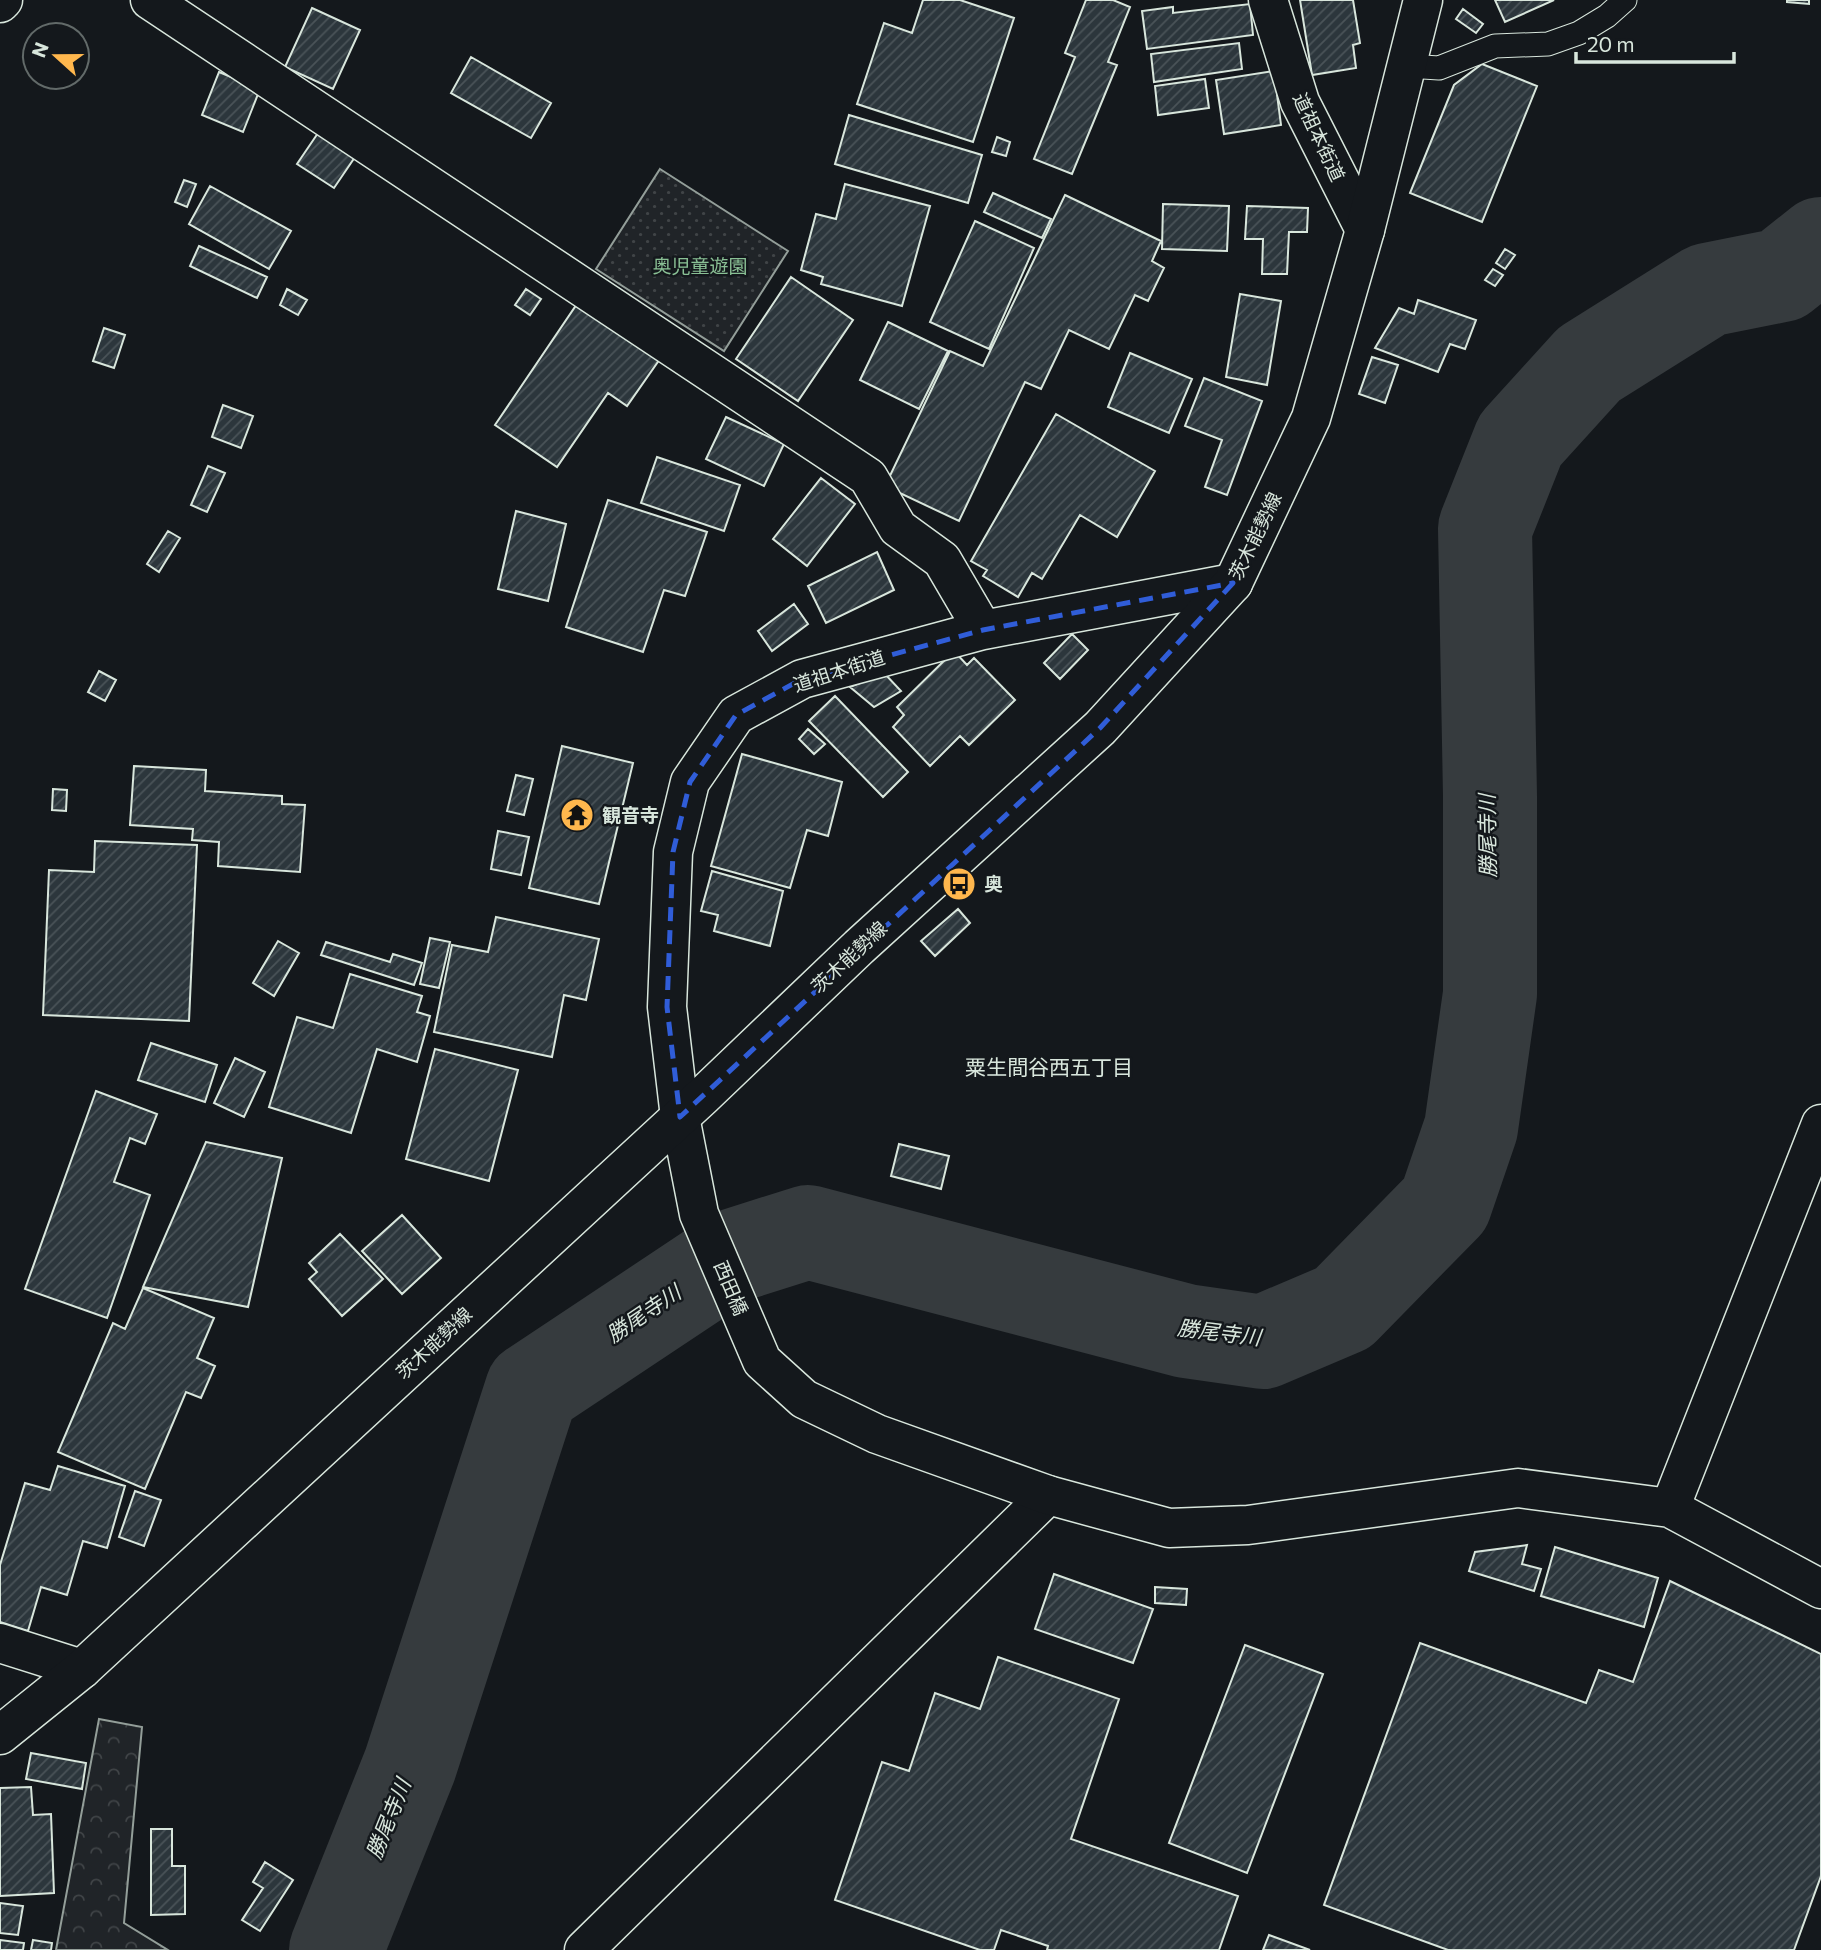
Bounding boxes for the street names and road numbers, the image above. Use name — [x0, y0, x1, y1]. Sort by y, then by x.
street label: 道祖本街道 — [1289, 89, 1350, 185]
street label: 茨木能勢線 — [1223, 488, 1286, 584]
street label: 道祖本街道 — [790, 645, 888, 696]
street label: 茨木能勢線 — [806, 916, 891, 997]
street label: 西田橋 — [710, 1257, 753, 1319]
street label: 茨木能勢線 — [391, 1302, 476, 1383]

